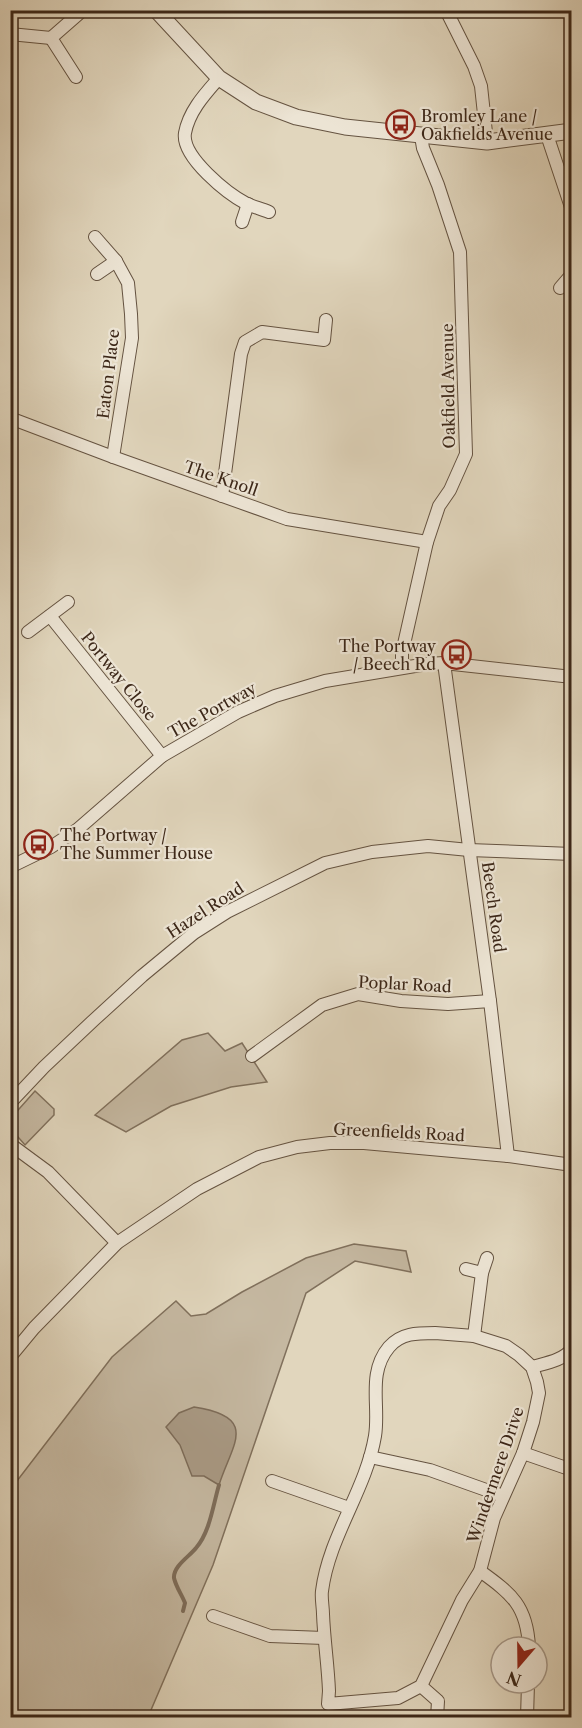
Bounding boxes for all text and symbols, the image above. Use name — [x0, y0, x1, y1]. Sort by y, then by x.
place label: Bromley Lane / Oakfields Avenue — [421, 106, 553, 144]
bus stop icon: Bromley Lane / Oakfields Avenue — [384, 109, 416, 141]
street label: Oakfield Avenue — [437, 323, 459, 449]
street label: Eaton Place — [93, 328, 123, 420]
street label: The Knoll — [181, 456, 261, 500]
street label: Portway Close — [77, 627, 161, 725]
place label: The Portway / Beech Rd — [339, 636, 437, 674]
bus stop icon: The Portway / Beech Rd — [441, 639, 473, 671]
street label: The Portway — [165, 677, 260, 742]
place label: The Portway / The Summer House — [60, 825, 213, 863]
bus stop icon: The Portway / The Summer House — [23, 828, 55, 860]
street label: Beech Road — [478, 860, 510, 954]
street label: Hazel Road — [163, 878, 247, 942]
street label: Poplar Road — [358, 972, 452, 996]
street label: Greenfields Road — [333, 1119, 466, 1145]
street label: Windermere Drive — [462, 1404, 528, 1547]
north arrow — [489, 1635, 549, 1695]
text: N — [504, 1667, 524, 1691]

